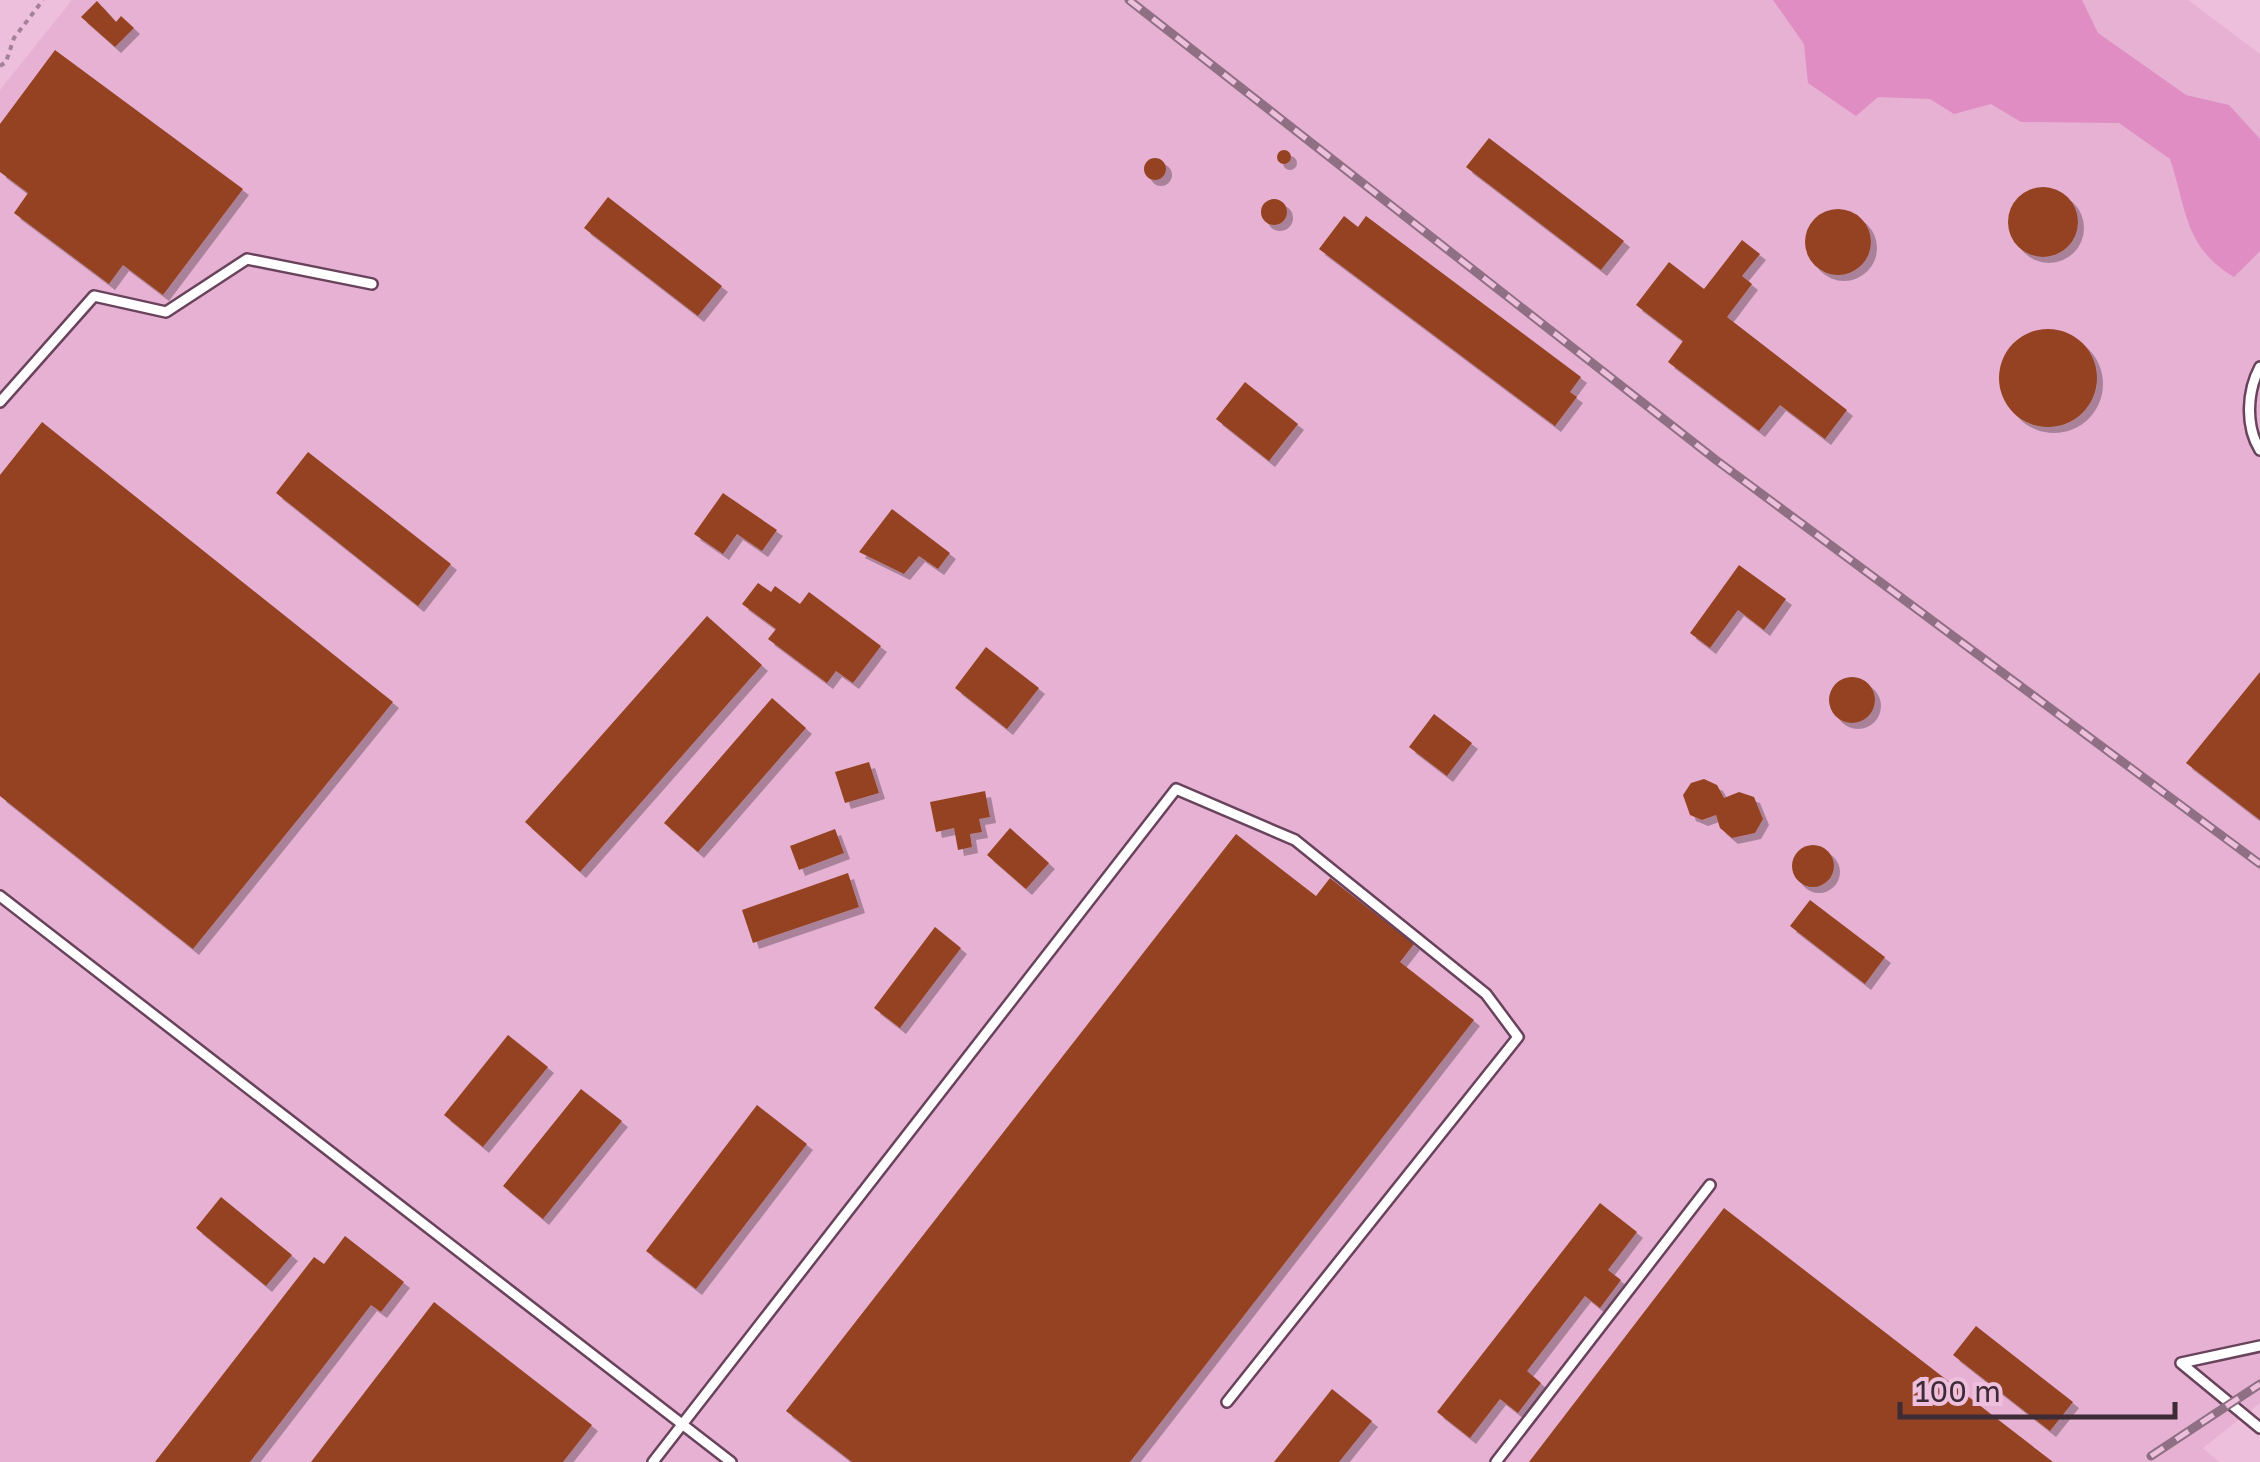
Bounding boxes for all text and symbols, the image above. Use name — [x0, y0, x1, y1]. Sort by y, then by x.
scale bar — [1900, 1357, 2175, 1419]
text: 100 m — [1915, 1373, 2001, 1409]

